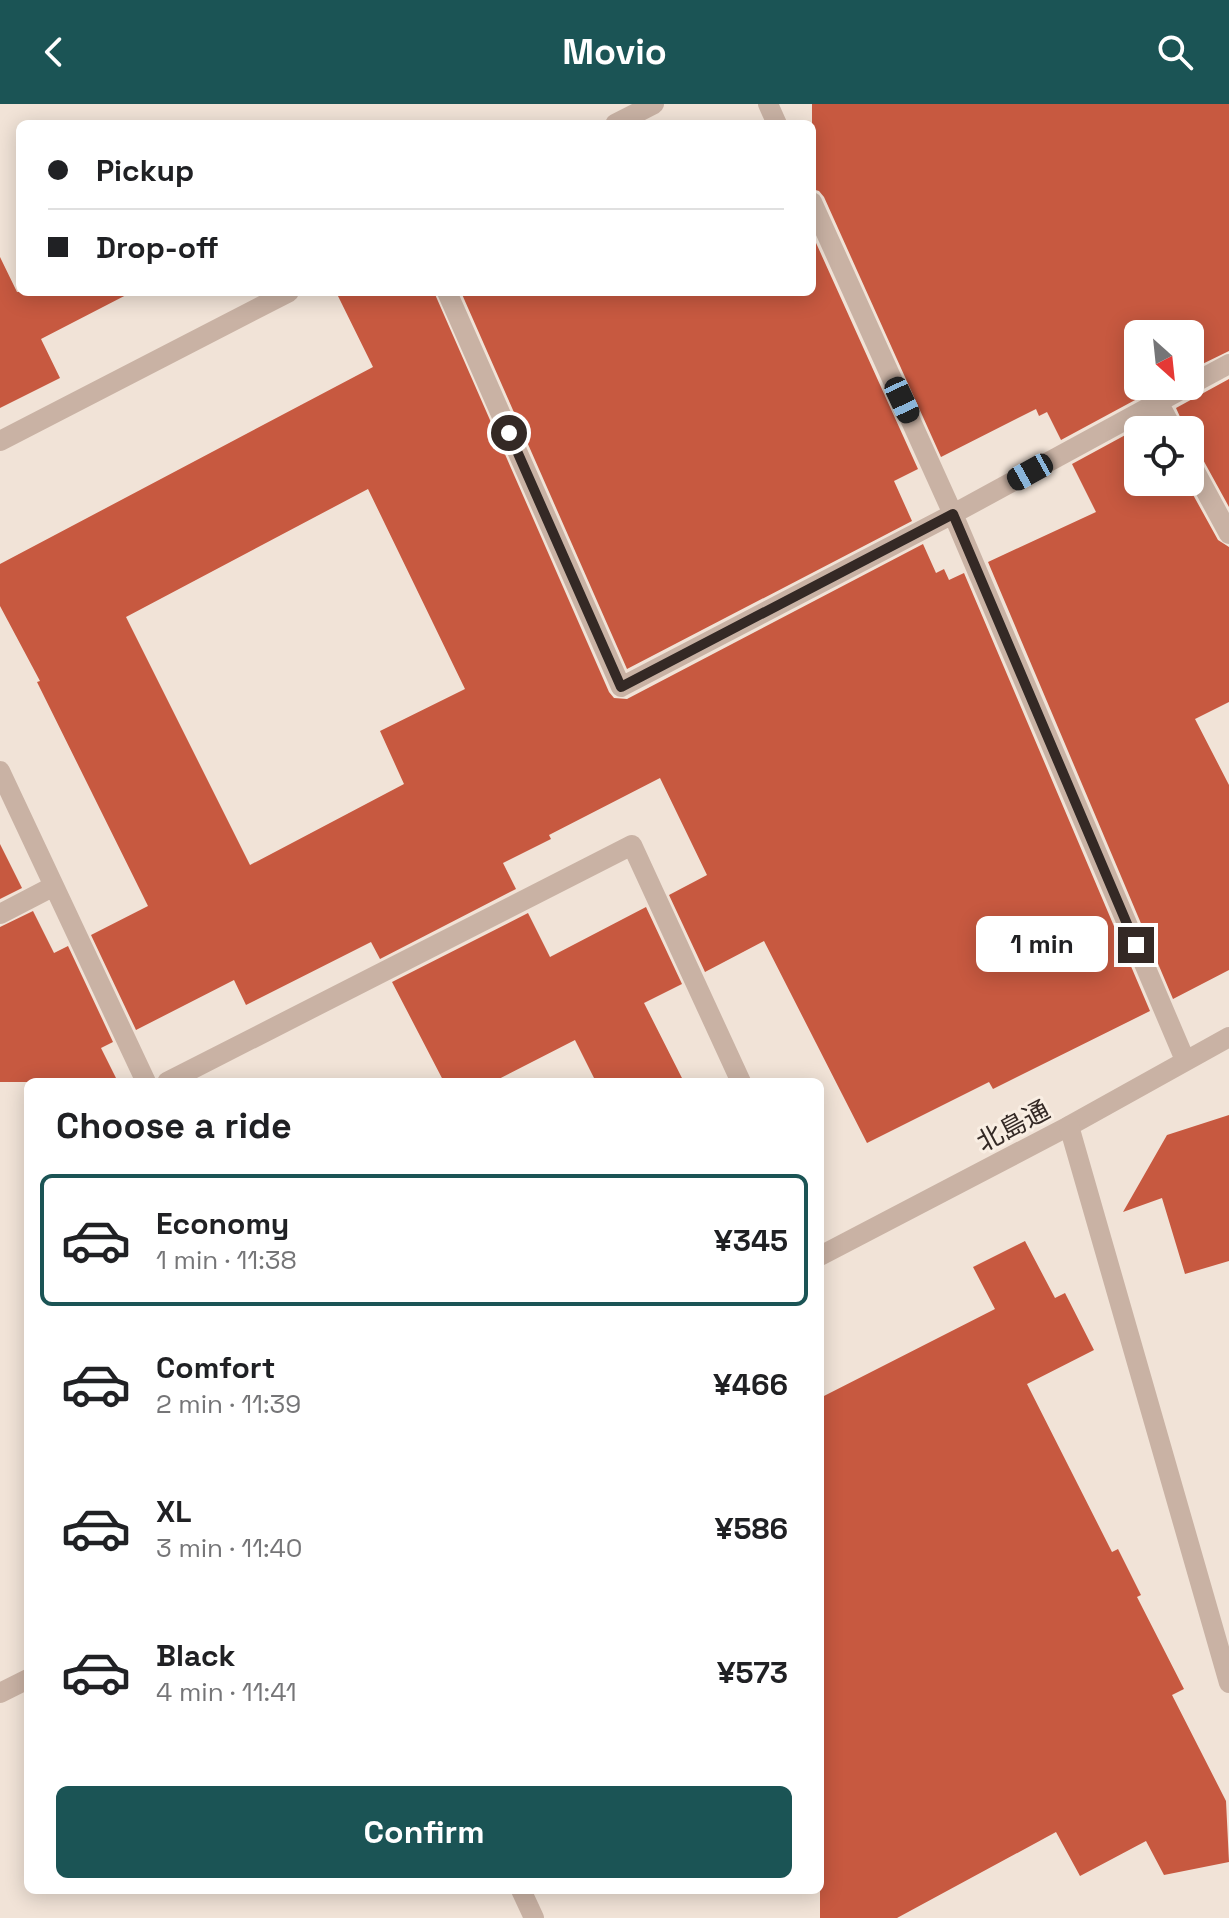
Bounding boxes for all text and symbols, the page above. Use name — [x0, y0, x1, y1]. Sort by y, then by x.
text: Movio — [562, 29, 667, 75]
icon: back — [32, 30, 76, 74]
icon: search — [1153, 30, 1197, 74]
text: Pickup — [96, 151, 194, 190]
text: Drop-off — [96, 228, 219, 267]
north arrow — [1124, 320, 1204, 400]
map controls — [1124, 320, 1204, 496]
car — [881, 373, 923, 427]
route start — [491, 415, 527, 451]
button: locate — [1124, 416, 1204, 496]
car — [1003, 450, 1057, 494]
callout: 1 min — [976, 917, 1108, 973]
text: 1 min — [1010, 927, 1074, 961]
route end — [1118, 927, 1154, 963]
street label: 北島通 — [971, 1093, 1055, 1159]
text: Choose a ride — [56, 1103, 292, 1149]
icon: car — [60, 1204, 132, 1276]
text: Economy — [156, 1204, 289, 1243]
text: ¥345 — [714, 1221, 788, 1260]
text: 1 min · 11:38 — [156, 1243, 297, 1277]
icon: car — [60, 1348, 132, 1420]
text: Comfort — [156, 1348, 275, 1387]
text: ¥466 — [713, 1365, 788, 1404]
text: 2 min · 11:39 — [156, 1387, 301, 1421]
icon: car — [60, 1492, 132, 1564]
text: XL — [156, 1492, 192, 1531]
text: ¥586 — [715, 1509, 788, 1548]
text: 3 min · 11:40 — [156, 1531, 303, 1565]
icon: car — [60, 1636, 132, 1708]
text: Black — [156, 1636, 235, 1675]
text: ¥573 — [717, 1653, 788, 1692]
text: 4 min · 11:41 — [156, 1675, 297, 1709]
button: Confirm — [56, 1786, 792, 1878]

